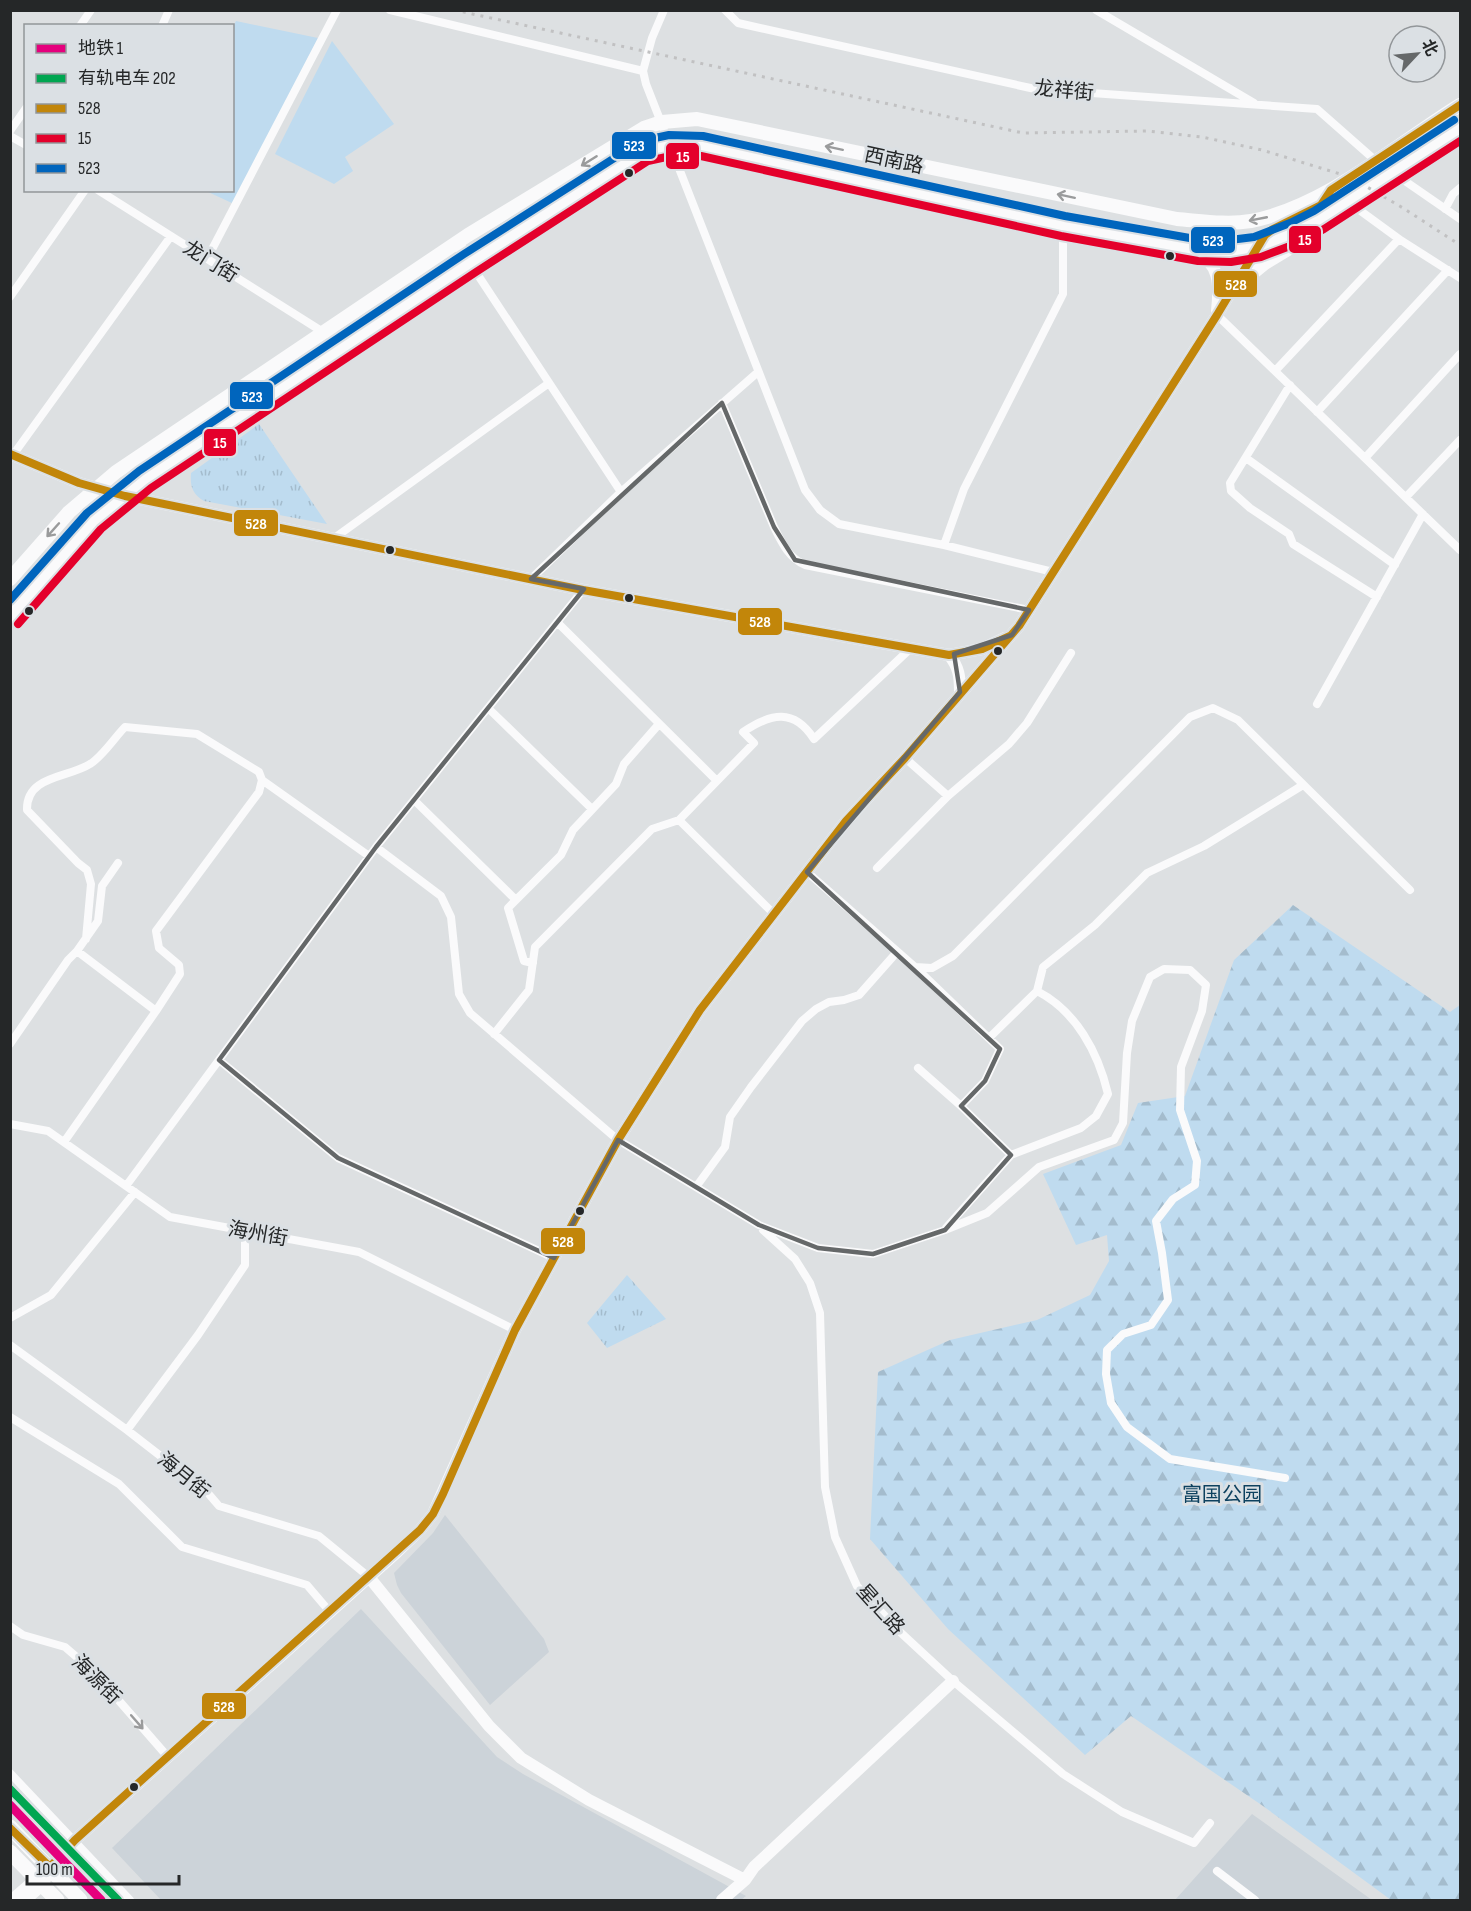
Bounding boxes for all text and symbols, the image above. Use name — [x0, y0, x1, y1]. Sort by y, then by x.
legend — [24, 24, 234, 192]
north arrow — [1387, 24, 1447, 84]
text: 北 — [1417, 37, 1441, 59]
text: 地铁 1 — [78, 38, 124, 59]
text: 有轨电车 202 — [78, 68, 176, 89]
street label: 龙祥街 — [1033, 76, 1095, 106]
text: 528 — [78, 98, 101, 119]
text: 15 — [78, 128, 92, 149]
line badge: 523 — [611, 131, 657, 160]
text: 523 — [623, 137, 645, 156]
line badge: 15 — [665, 142, 700, 170]
one-way arrow — [824, 142, 844, 153]
street label: 西南路 — [862, 143, 926, 179]
text: 15 — [676, 148, 690, 167]
one-way arrow — [581, 156, 598, 168]
text: 523 — [78, 158, 100, 179]
unlabelled marker — [623, 167, 635, 179]
one-way arrow — [1056, 190, 1076, 201]
one-way arrow — [1249, 214, 1268, 225]
line badge: 15 — [1288, 225, 1322, 254]
line badge: 523 — [1190, 226, 1236, 254]
text: 15 — [1298, 231, 1312, 250]
text: 523 — [1202, 232, 1224, 251]
street label: 龙门街 — [179, 236, 242, 288]
unlabelled marker — [1164, 250, 1176, 262]
line badge: 528 — [1213, 270, 1258, 298]
text: 528 — [1225, 276, 1247, 295]
line badge: 523 — [229, 381, 274, 410]
text: 523 — [241, 388, 263, 407]
line badge: 15 — [203, 428, 237, 457]
text: 15 — [213, 434, 227, 453]
line badge: 528 — [233, 509, 279, 537]
text: 528 — [245, 515, 267, 534]
one-way arrow — [46, 522, 60, 537]
unlabelled marker — [384, 544, 396, 556]
unlabelled marker — [623, 592, 635, 604]
unlabelled marker — [23, 605, 35, 617]
line badge: 528 — [737, 607, 783, 636]
text: 528 — [749, 613, 771, 632]
unlabelled marker — [992, 645, 1004, 657]
unlabelled marker — [574, 1205, 586, 1217]
street label: 海州街 — [226, 1217, 289, 1251]
line badge: 528 — [540, 1227, 586, 1255]
text: 528 — [552, 1233, 574, 1252]
street label: 海月街 — [153, 1448, 214, 1504]
park label: 富国公园 — [1182, 1483, 1262, 1507]
street label: 星汇路 — [851, 1579, 909, 1640]
street label: 海源街 — [67, 1650, 126, 1709]
line badge: 528 — [201, 1692, 247, 1720]
text: 528 — [213, 1698, 235, 1717]
one-way arrow — [131, 1714, 144, 1730]
unlabelled marker — [128, 1781, 140, 1793]
scale bar — [27, 1848, 178, 1886]
text: 100 m — [36, 1859, 73, 1880]

